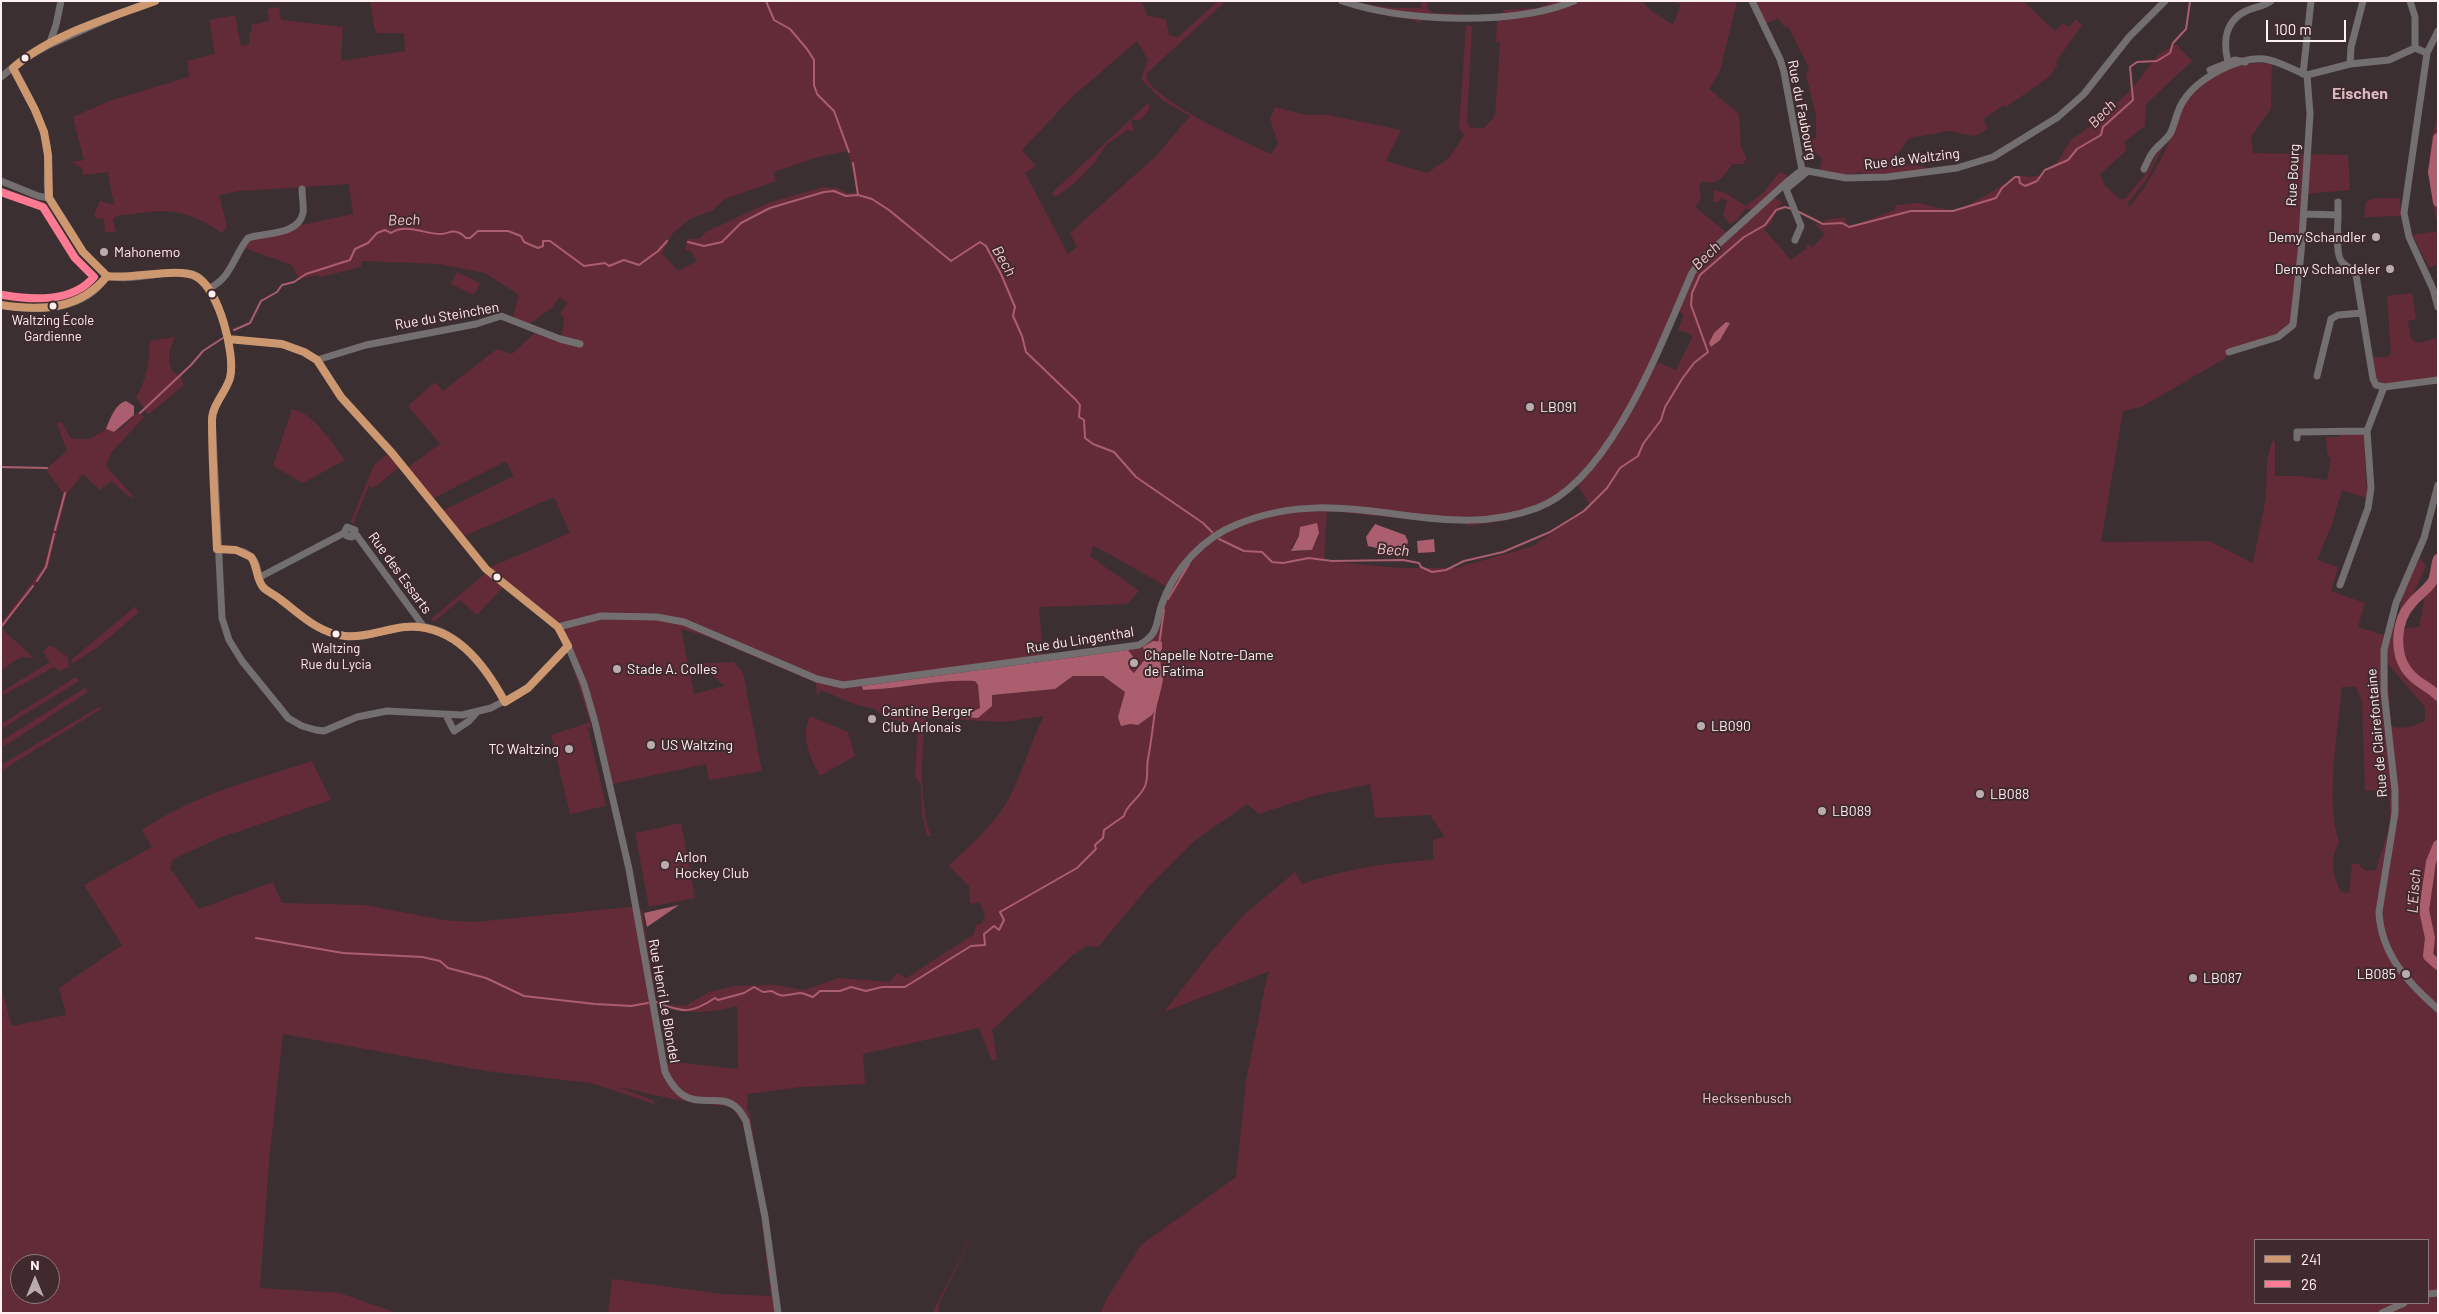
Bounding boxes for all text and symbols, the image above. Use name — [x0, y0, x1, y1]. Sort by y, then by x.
scale bar — [2269, 10, 2349, 42]
text: 100 m — [2274, 20, 2312, 38]
unlabelled marker — [20, 53, 30, 63]
street label: Rue du Faubourg — [1784, 59, 1820, 161]
district label: Eischen — [2332, 84, 2388, 104]
water label: Bech — [2084, 96, 2120, 132]
street label: Rue Bourg — [2283, 143, 2303, 207]
street label: Rue de Waltzing — [1863, 145, 1961, 173]
water label: Bech — [388, 210, 420, 230]
place label: Demy Schandler — [2268, 229, 2366, 245]
marker: Demy Schandler — [2370, 231, 2382, 243]
water label: Bech — [1688, 238, 1724, 274]
water label: Bech — [988, 243, 1020, 279]
place label: Mahonemo — [114, 244, 180, 260]
marker: Mahonemo — [98, 246, 110, 258]
place label: Demy Schandeler — [2275, 261, 2380, 277]
marker: Demy Schandeler — [2384, 263, 2396, 275]
unlabelled marker — [207, 289, 217, 299]
street label: Rue du Steinchen — [394, 299, 500, 333]
marker: Waltzing École Gardienne — [48, 301, 58, 311]
place label: Waltzing École Gardienne — [12, 313, 94, 344]
place label: LB091 — [1540, 399, 1577, 415]
marker: LB091 — [1524, 401, 1536, 413]
street label: Rue des Essarts — [365, 529, 435, 617]
water label: Bech — [1376, 540, 1410, 560]
unlabelled marker — [492, 572, 502, 582]
street label: Rue du Lingenthal — [1025, 623, 1135, 657]
marker: Waltzing Rue du Lycia — [331, 629, 341, 639]
place label: Waltzing Rue du Lycia — [301, 641, 371, 672]
place label: Chapelle Notre-Dame de Fatima — [1144, 647, 1274, 680]
marker: Chapelle Notre-Dame de Fatima — [1128, 657, 1140, 669]
place label: Stade A. Colles — [627, 661, 717, 677]
marker: Stade A. Colles — [611, 663, 623, 675]
street label: Rue de Clairefontaine — [2363, 668, 2391, 798]
place label: Cantine Berger Club Arlonais — [882, 703, 973, 736]
marker: Cantine Berger Club Arlonais — [866, 713, 878, 725]
place label: LB090 — [1711, 718, 1751, 734]
marker: LB090 — [1695, 720, 1707, 732]
place label: US Waltzing — [661, 737, 733, 753]
marker: US Waltzing — [645, 739, 657, 751]
place label: TC Waltzing — [488, 741, 559, 757]
marker: TC Waltzing — [563, 743, 575, 755]
place label: LB088 — [1990, 786, 2029, 802]
marker: LB088 — [1974, 788, 1986, 800]
place label: LB089 — [1832, 803, 1871, 819]
marker: LB089 — [1816, 805, 1828, 817]
place label: Arlon Hockey Club — [675, 849, 749, 882]
marker: Arlon Hockey Club — [659, 859, 671, 871]
water label: L'Eisch — [2403, 868, 2425, 914]
street label: Rue Henri Le Blondel — [645, 938, 683, 1064]
place label: LB085 — [2357, 966, 2396, 982]
marker: LB085 — [2400, 968, 2412, 980]
place label: LB087 — [2203, 970, 2242, 986]
marker: LB087 — [2187, 972, 2199, 984]
park label: Hecksenbusch — [1702, 1090, 1792, 1106]
legend — [2254, 1239, 2429, 1304]
text: 241 — [2301, 1250, 2321, 1268]
north arrow — [10, 1254, 60, 1304]
text: N — [30, 1256, 40, 1273]
text: 26 — [2301, 1275, 2317, 1293]

